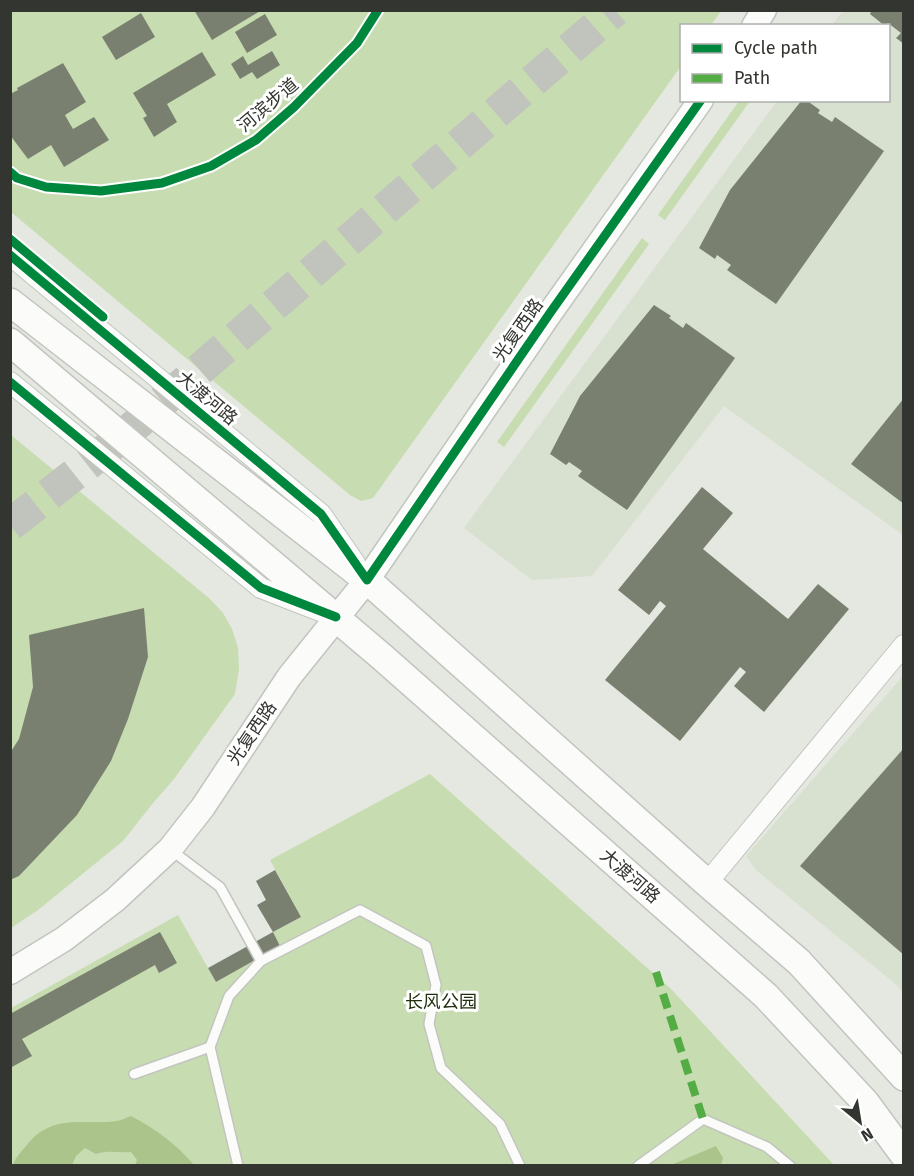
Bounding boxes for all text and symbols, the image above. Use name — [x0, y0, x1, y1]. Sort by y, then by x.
legend — [680, 24, 890, 102]
text: Cycle path — [734, 37, 818, 59]
text: Path — [734, 67, 770, 89]
street label: 河滨步道 — [233, 73, 303, 137]
street label: 光复西路 — [488, 294, 548, 366]
street label: 大渡河路 — [172, 366, 242, 430]
street label: 光复西路 — [223, 697, 281, 769]
street label: 大渡河路 — [596, 844, 664, 908]
park label: 长风公园 — [405, 991, 477, 1013]
north arrow — [830, 1092, 890, 1152]
text: N — [858, 1124, 877, 1145]

